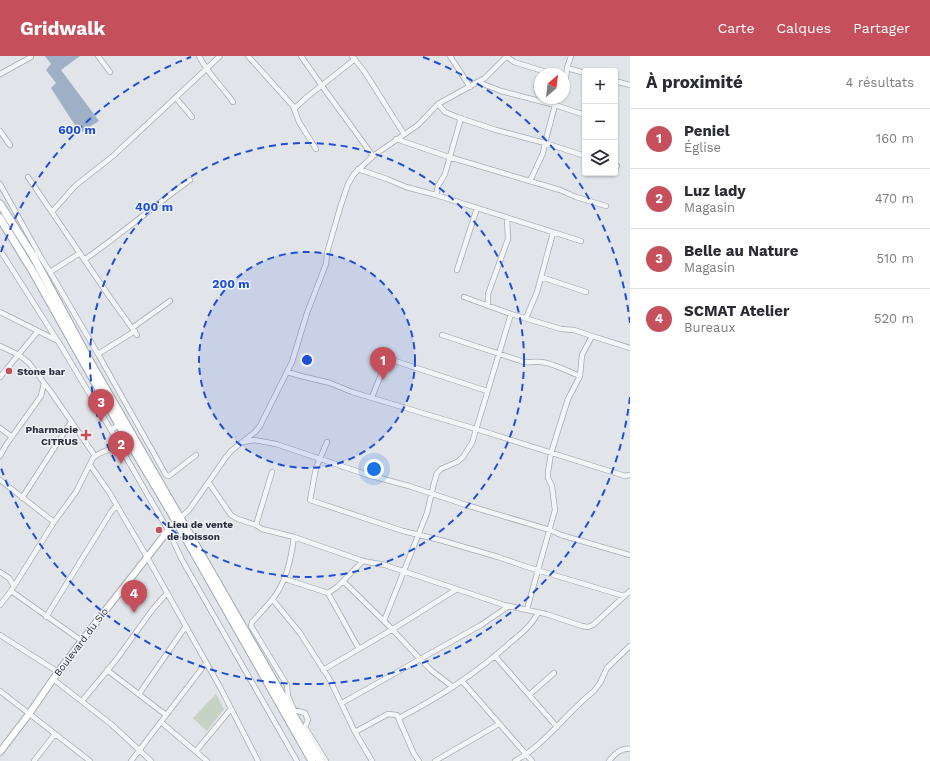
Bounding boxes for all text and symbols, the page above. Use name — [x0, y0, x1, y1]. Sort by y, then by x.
text: Gridwalk — [20, 17, 105, 40]
text: Carte — [718, 20, 755, 36]
text: Calques — [777, 20, 831, 36]
text: Partager — [853, 20, 910, 36]
north arrow — [534, 68, 570, 104]
map controls — [582, 68, 618, 176]
button: + — [582, 68, 618, 104]
text: À proximité — [646, 72, 743, 92]
text: 4 résultats — [846, 75, 914, 90]
button: − — [582, 104, 618, 140]
text: Peniel — [684, 122, 730, 140]
text: 600 m — [58, 123, 96, 137]
text: 1 — [656, 131, 662, 146]
text: 160 m — [876, 131, 914, 146]
button: layers — [582, 140, 618, 176]
text: Église — [684, 140, 721, 155]
text: Luz lady — [684, 182, 746, 200]
text: 2 — [655, 191, 663, 206]
text: 470 m — [875, 191, 914, 206]
text: 400 m — [135, 200, 173, 214]
text: Magasin — [684, 200, 735, 215]
text: Belle au Nature — [684, 242, 798, 260]
text: 3 — [655, 251, 663, 266]
text: 510 m — [876, 251, 914, 266]
text: Magasin — [684, 260, 735, 275]
text: 200 m — [212, 277, 250, 291]
text: SCMAT Atelier — [684, 302, 789, 320]
text: 4 — [655, 311, 663, 326]
text: 520 m — [874, 311, 914, 326]
text: Bureaux — [684, 320, 735, 335]
pin: 1 — [370, 347, 396, 380]
centre of rings — [300, 353, 314, 367]
marker: Stone bar — [4, 366, 14, 376]
place label: Stone bar — [17, 366, 66, 377]
pin: 3 — [88, 389, 114, 422]
place label: Pharmacie CITRUS — [25, 424, 79, 447]
marker: Pharmacie CITRUS — [81, 430, 91, 440]
pin: 2 — [108, 431, 134, 464]
your location — [364, 459, 384, 479]
place label: Lieu de vente de boisson — [167, 519, 233, 542]
marker: Lieu de vente de boisson — [154, 525, 164, 535]
pin: 4 — [121, 580, 147, 613]
street label: Boulevard du Sio — [52, 606, 110, 678]

